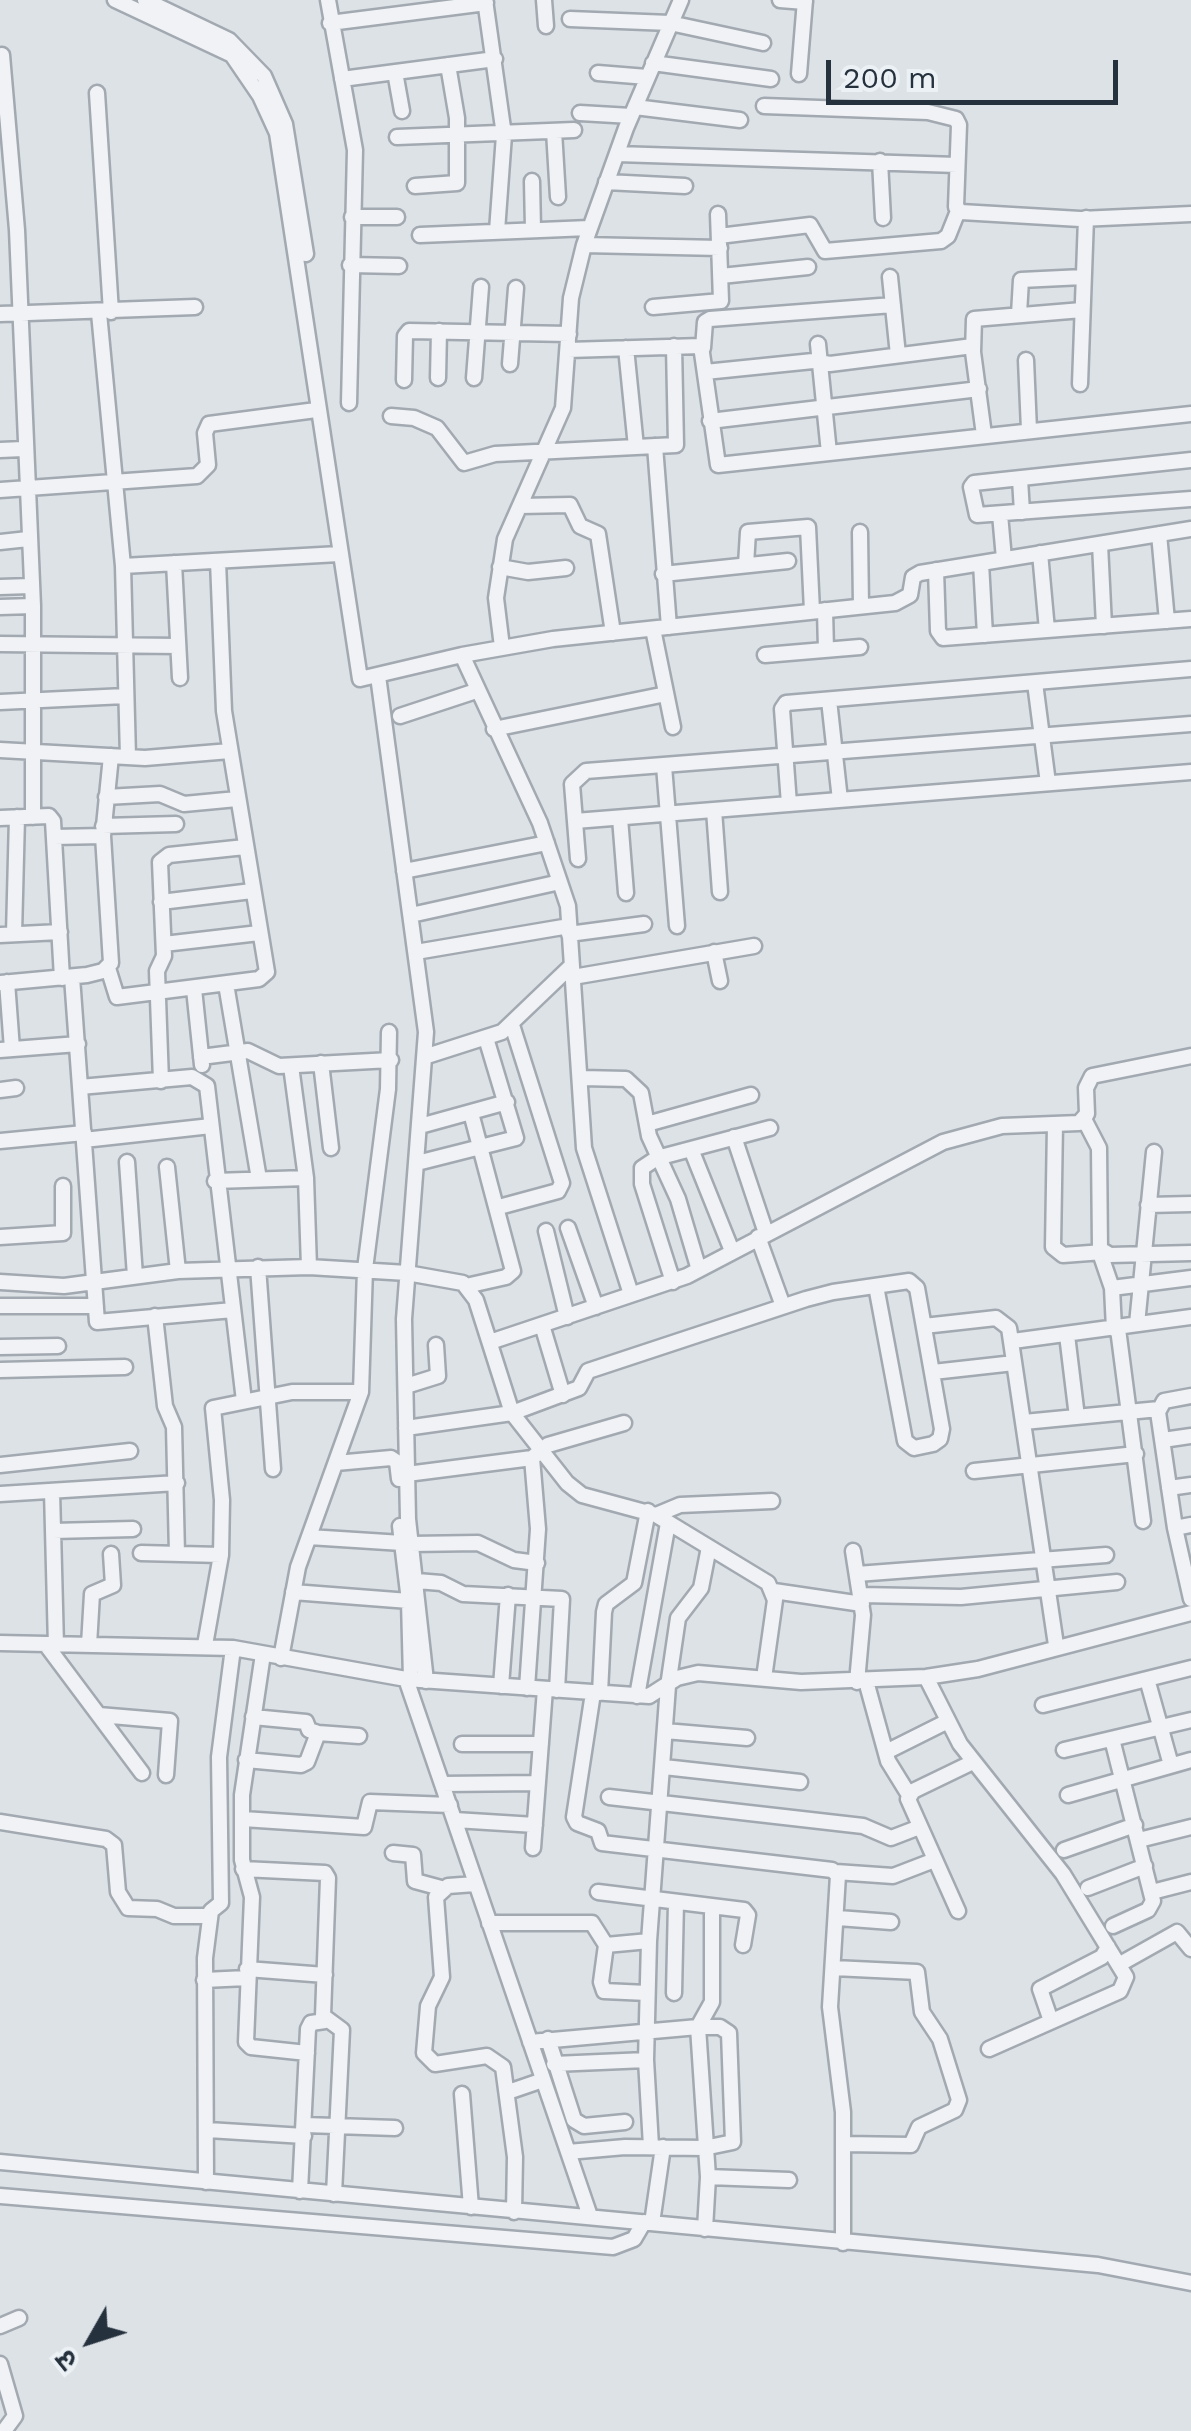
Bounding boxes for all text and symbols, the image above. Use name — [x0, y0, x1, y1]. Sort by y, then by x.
scale bar — [831, 40, 1124, 102]
text: 200 m — [843, 60, 937, 95]
north arrow — [40, 2291, 140, 2391]
text: उ — [48, 2343, 84, 2377]

